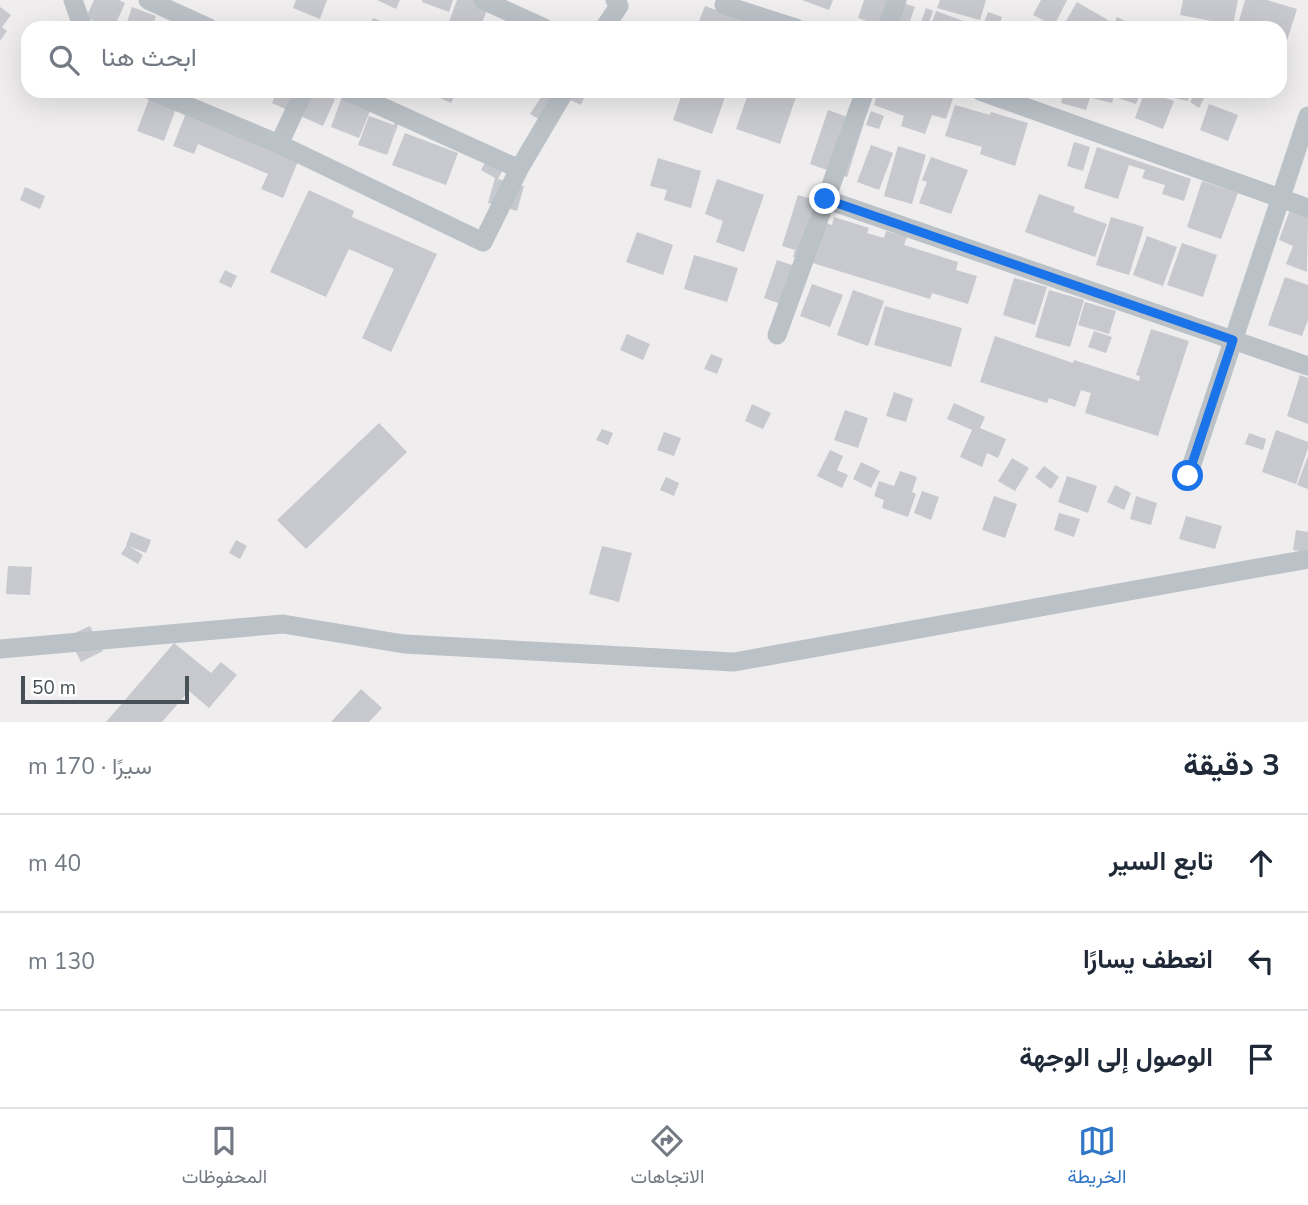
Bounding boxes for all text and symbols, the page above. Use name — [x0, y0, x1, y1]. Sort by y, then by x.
search box — [21, 21, 1287, 98]
text: ابحث هنا — [101, 40, 197, 75]
icon: search — [45, 41, 83, 79]
route end — [809, 183, 840, 214]
route start — [1172, 460, 1203, 491]
scale bar — [21, 673, 189, 705]
text: 50 m — [32, 675, 76, 701]
text: 3 دقيقة — [1183, 745, 1280, 786]
text: سيرًا · 170 m — [28, 751, 152, 782]
text: تابع السير — [1109, 844, 1213, 879]
icon: ahead — [1242, 844, 1280, 882]
text: 40 m — [28, 848, 81, 879]
text: انعطف يسارًا — [1083, 942, 1213, 977]
icon: left — [1242, 942, 1280, 980]
text: 130 m — [28, 946, 95, 977]
text: الوصول إلى الوجهة — [1019, 1040, 1213, 1075]
icon: arrive — [1242, 1040, 1280, 1078]
tab: المحفوظات — [182, 1122, 267, 1193]
tab: الاتجاهات — [631, 1122, 704, 1193]
tab: الخريطة — [1068, 1122, 1126, 1193]

